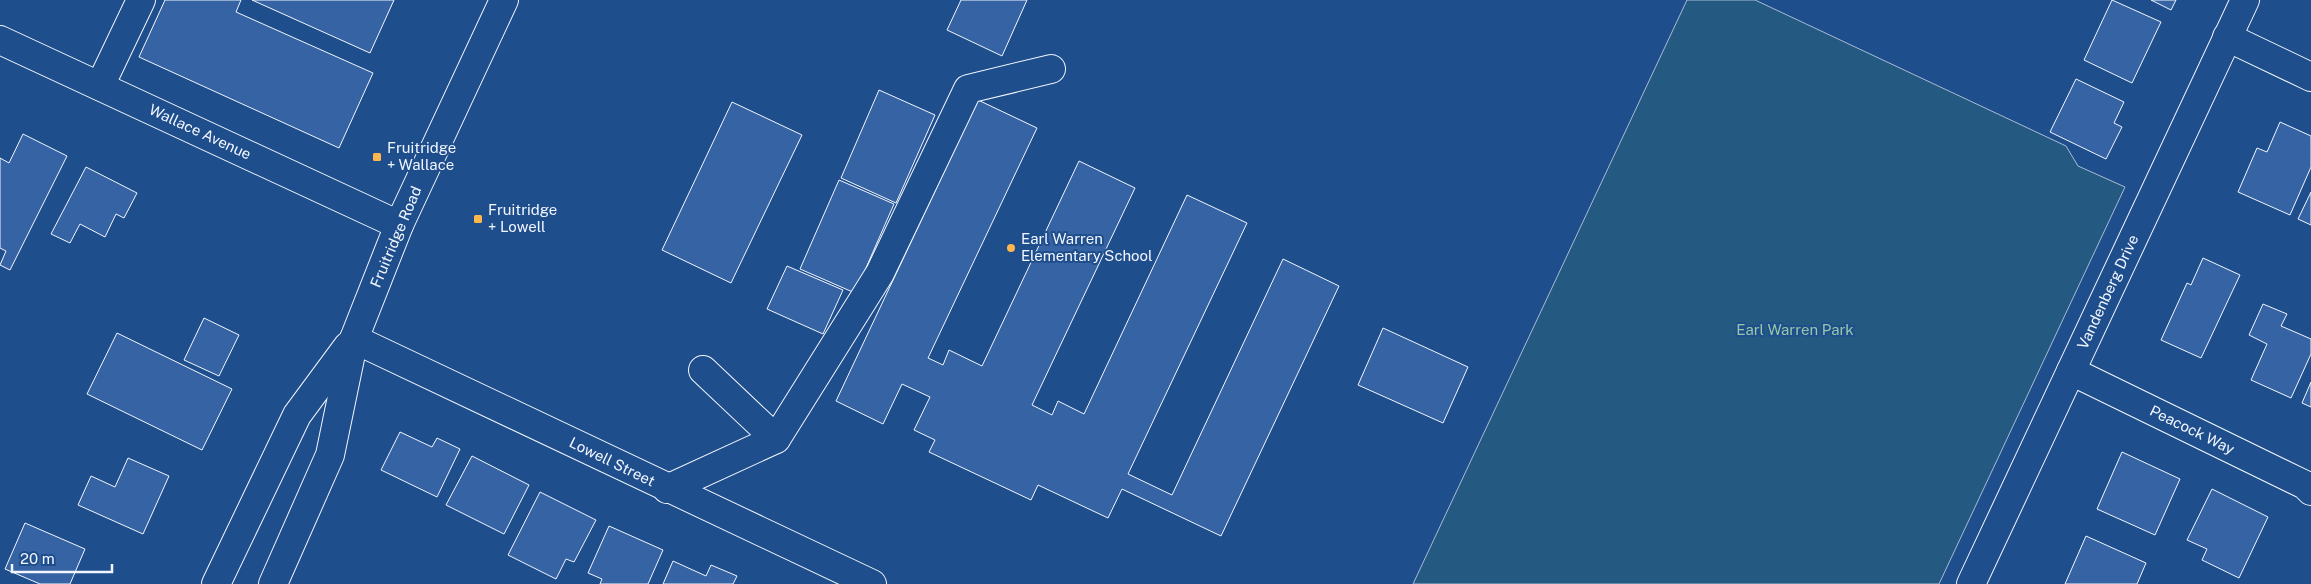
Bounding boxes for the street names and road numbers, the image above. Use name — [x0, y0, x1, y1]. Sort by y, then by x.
street label: Wallace Avenue — [146, 100, 254, 163]
street label: Fruitridge Road — [367, 184, 425, 290]
street label: Vandenberg Drive — [2074, 232, 2142, 352]
street label: Peacock Way — [2147, 402, 2237, 457]
street label: Lowell Street — [567, 433, 658, 490]

